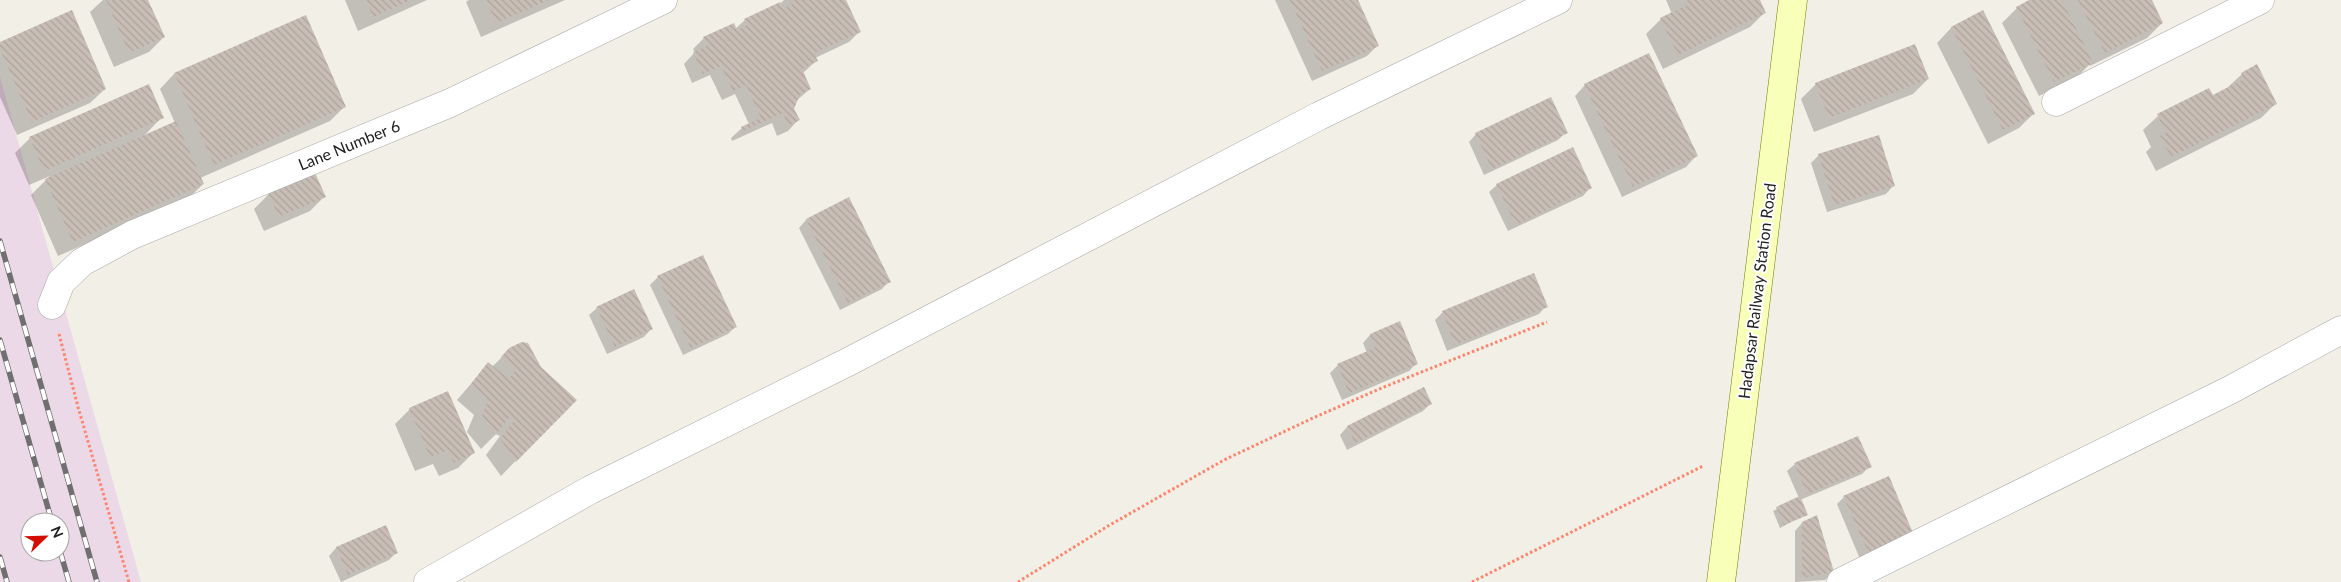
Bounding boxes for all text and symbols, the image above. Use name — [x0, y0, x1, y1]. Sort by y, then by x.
street label: Lane Number 6 — [295, 115, 402, 174]
street label: Hadapsar Railway Station Road — [1734, 182, 1779, 400]
north arrow — [20, 512, 70, 562]
text: N — [47, 523, 67, 540]

